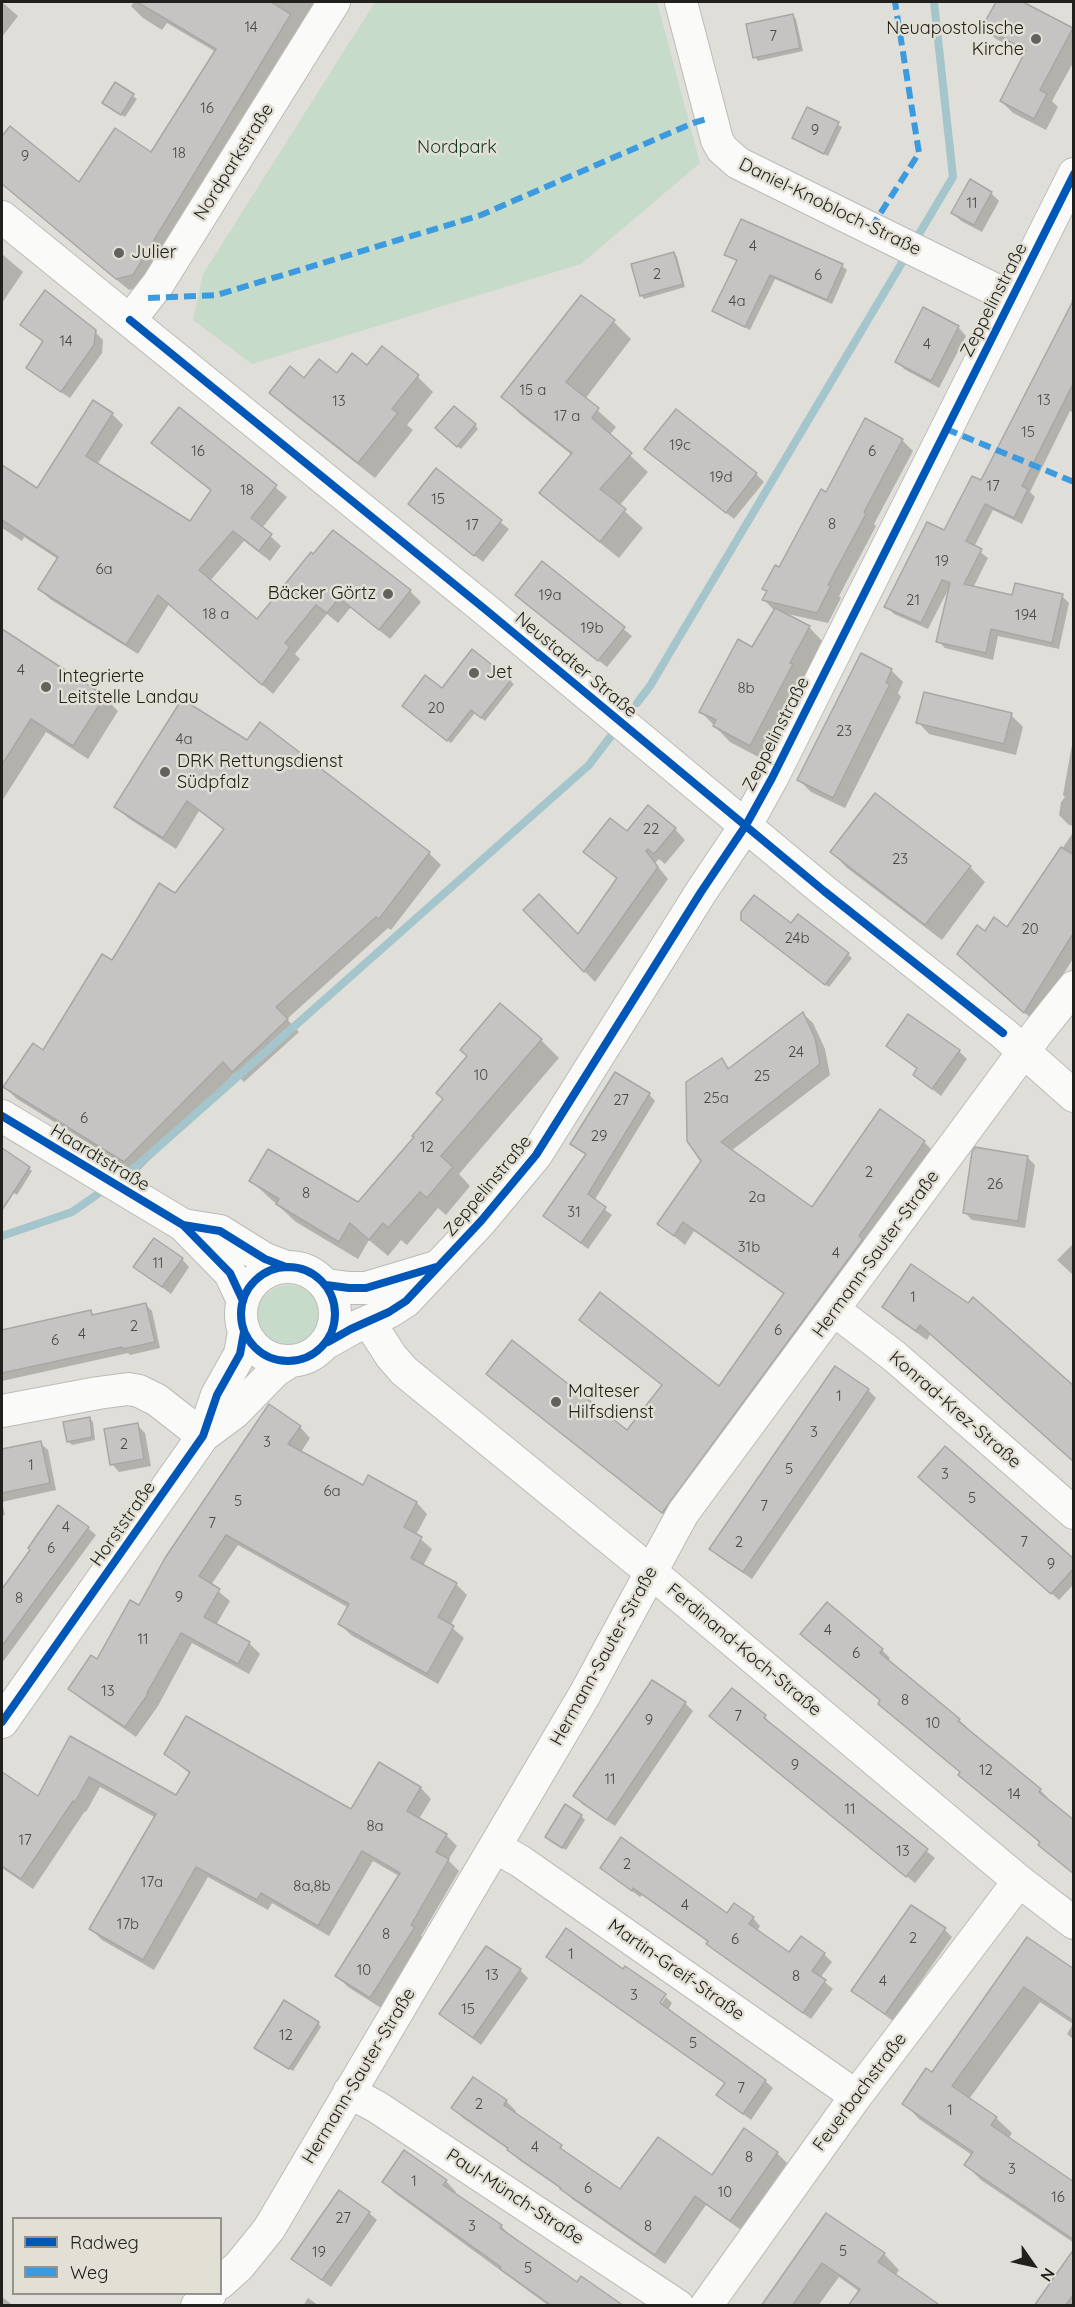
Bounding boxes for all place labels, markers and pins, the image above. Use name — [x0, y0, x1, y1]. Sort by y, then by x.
place label: Neuapostolische Kirche — [886, 18, 1024, 60]
marker: Neuapostolische Kirche — [1029, 32, 1043, 46]
place label: Julier — [131, 242, 177, 264]
marker: Julier — [112, 246, 126, 260]
place label: Bäcker Görtz — [268, 583, 376, 605]
marker: Bäcker Görtz — [381, 587, 395, 601]
place label: Jet — [486, 662, 513, 684]
place label: Integrierte Leitstelle Landau — [58, 666, 199, 708]
marker: Jet — [467, 666, 481, 680]
marker: Integrierte Leitstelle Landau — [39, 680, 53, 694]
place label: DRK Rettungsdienst Südpfalz — [177, 751, 343, 794]
marker: DRK Rettungsdienst Südpfalz — [158, 765, 172, 779]
place label: Malteser Hilfsdienst — [568, 1381, 654, 1424]
marker: Malteser Hilfsdienst — [549, 1395, 563, 1409]

